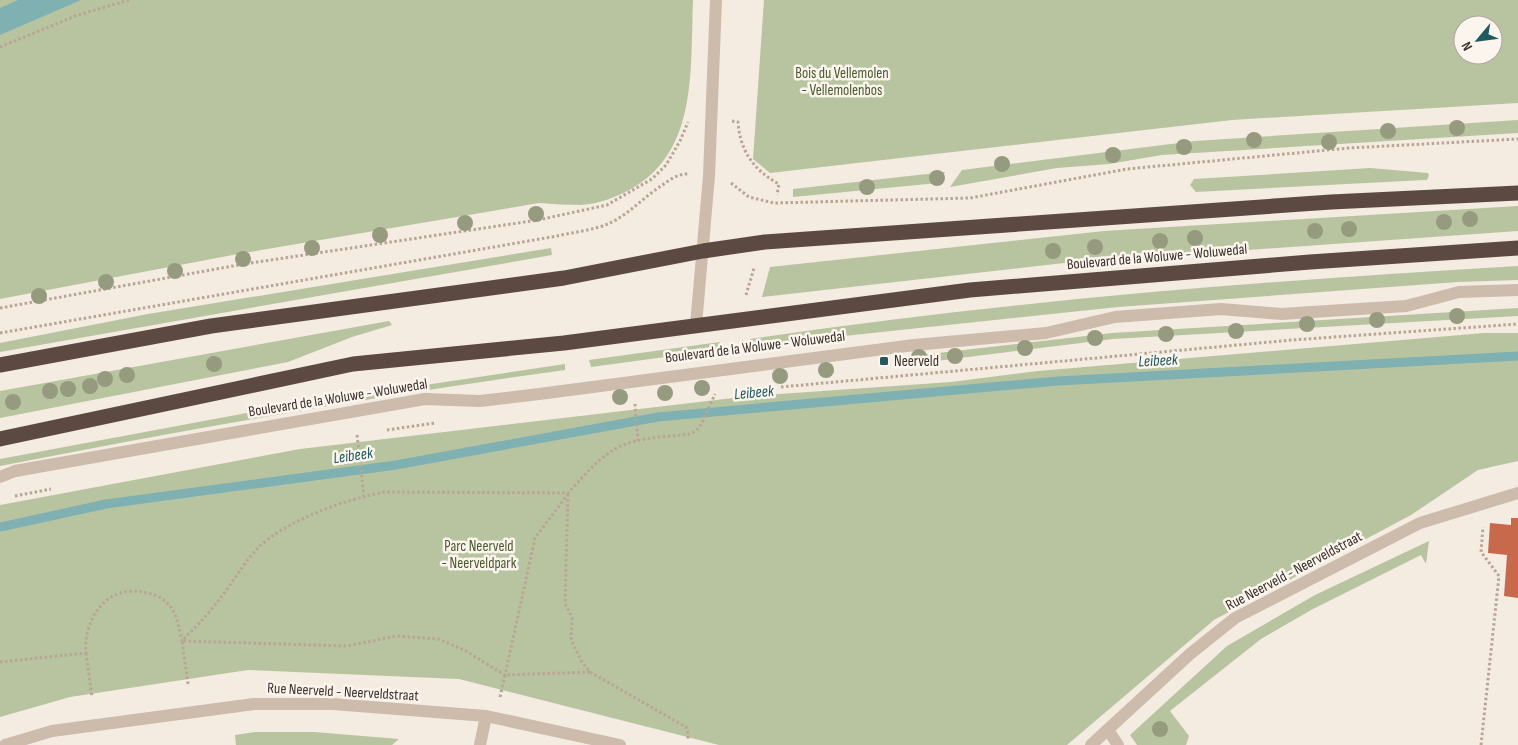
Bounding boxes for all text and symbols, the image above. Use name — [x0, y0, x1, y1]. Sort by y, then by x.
north arrow — [1453, 15, 1503, 65]
text: N — [1458, 39, 1476, 53]
park label: Bois du Vellemolen - Vellemolenbos — [795, 64, 889, 100]
street label: Boulevard de la Woluwe - Woluwedal — [1066, 240, 1248, 274]
street label: Boulevard de la Woluwe - Woluwedal — [664, 327, 846, 367]
water label: Leibeek — [1138, 350, 1179, 372]
place label: Neerveld — [894, 352, 939, 371]
marker: Neerveld — [878, 355, 890, 367]
street label: Boulevard de la Woluwe - Woluwedal — [247, 374, 429, 422]
water label: Leibeek — [733, 382, 776, 404]
water label: Leibeek — [332, 444, 375, 468]
street label: Rue Neerveld - Neerveldstraat — [1222, 527, 1366, 615]
park label: Parc Neerveld - Neerveldpark — [442, 537, 517, 573]
street label: Rue Neerveld - Neerveldstraat — [267, 679, 420, 705]

